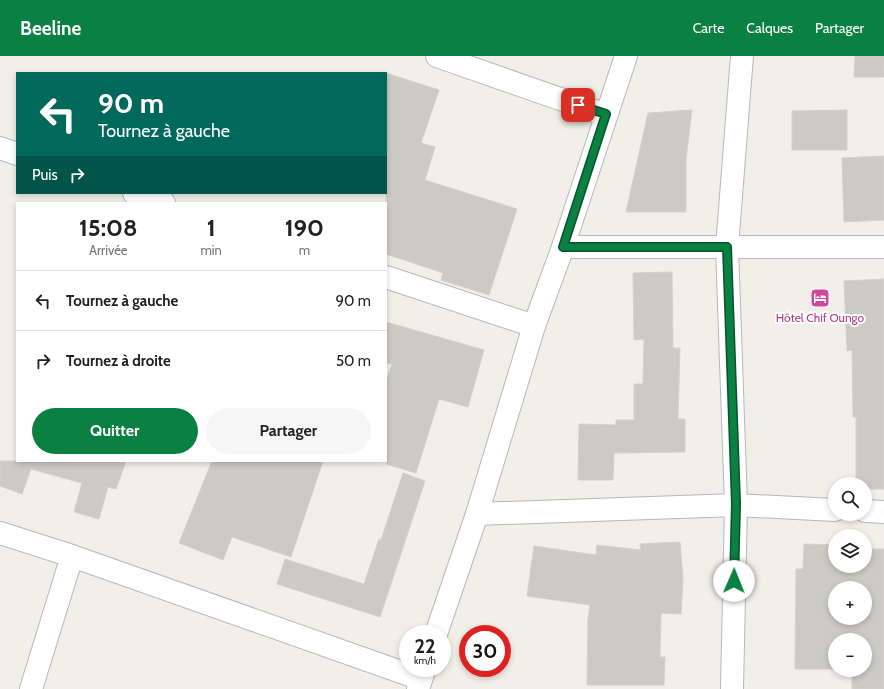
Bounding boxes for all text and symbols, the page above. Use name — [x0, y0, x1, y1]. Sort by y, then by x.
text: Beeline — [20, 17, 81, 40]
text: Carte — [693, 19, 724, 37]
text: Calques — [746, 19, 793, 37]
text: Partager — [815, 19, 864, 37]
text: 90 m — [98, 86, 164, 120]
icon: left — [32, 88, 84, 140]
pin — [561, 88, 595, 122]
icon: arrive — [567, 94, 589, 116]
text: Tournez à gauche — [98, 120, 230, 142]
icon: right — [66, 164, 88, 186]
text: Puis — [32, 166, 58, 184]
text: 15:08 — [79, 213, 137, 242]
text: 1 — [207, 213, 216, 242]
text: 190 — [285, 213, 324, 242]
text: Arrivée — [89, 242, 127, 258]
text: min — [200, 242, 222, 258]
text: m — [299, 242, 310, 258]
hotel icon: Hôtel Chif Oungo — [809, 287, 831, 309]
icon: left — [32, 290, 54, 312]
text: Tournez à gauche — [66, 292, 178, 310]
text: 90 m — [335, 292, 371, 310]
place label: Hôtel Chif Oungo — [776, 310, 865, 325]
icon: right — [32, 350, 54, 372]
text: Tournez à droite — [66, 352, 171, 370]
text: 50 m — [336, 352, 371, 370]
button: Quitter — [32, 408, 198, 454]
button: Partager — [206, 408, 371, 454]
map controls — [828, 477, 872, 677]
button: search — [828, 477, 872, 521]
button: layers — [828, 529, 872, 573]
position arrow — [713, 560, 755, 602]
button: + — [828, 581, 872, 625]
speed limit sign: 30 — [459, 625, 511, 677]
button: − — [828, 633, 872, 677]
text: 22 — [414, 634, 436, 658]
text: km/h — [414, 654, 436, 667]

